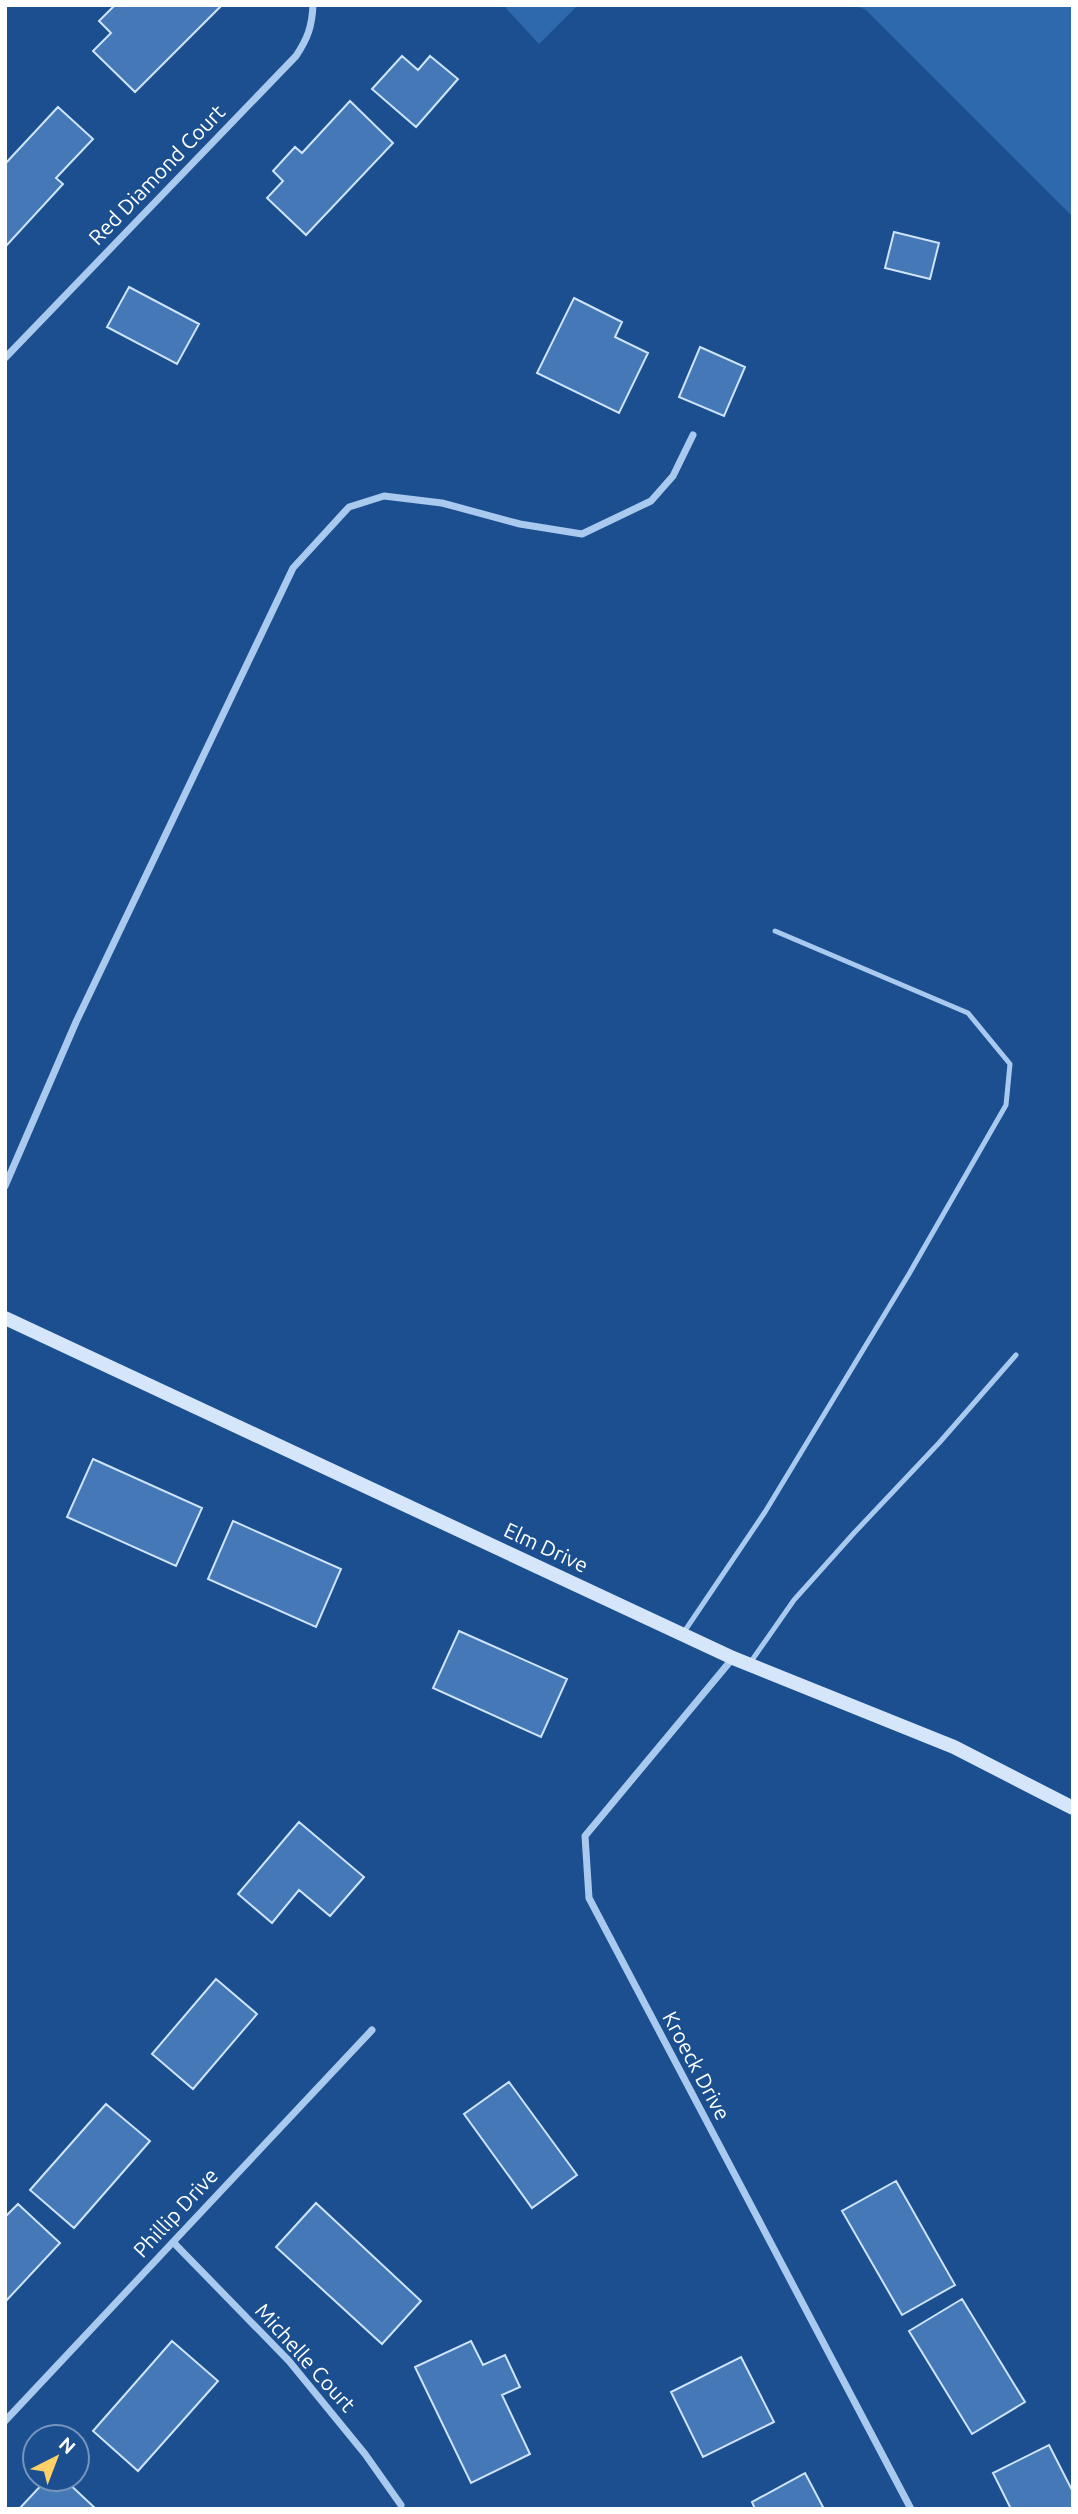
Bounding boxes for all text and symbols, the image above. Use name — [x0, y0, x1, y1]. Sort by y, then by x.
street label: Red Diamond Court — [83, 99, 229, 249]
street label: Elm Drive — [501, 1517, 592, 1577]
street label: Kroeck Drive — [658, 2007, 736, 2124]
street label: Phillip Drive — [128, 2163, 222, 2262]
street label: Michelle Court — [251, 2298, 361, 2416]
north arrow — [21, 2423, 91, 2493]
text: N — [55, 2432, 80, 2458]

